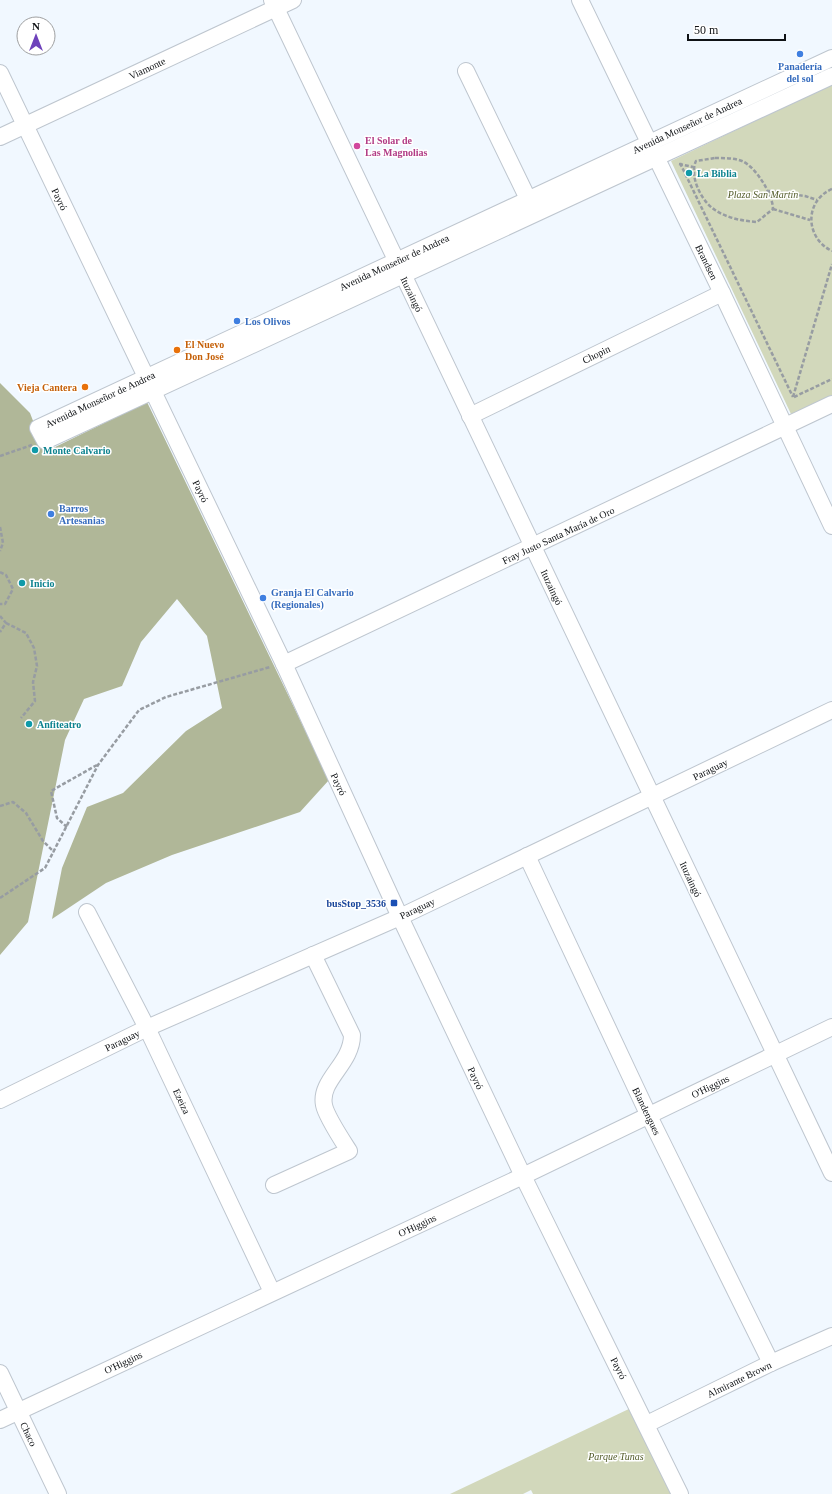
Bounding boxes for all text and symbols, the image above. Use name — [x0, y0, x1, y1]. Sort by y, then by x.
north arrow — [16, 16, 56, 56]
scale bar — [688, 16, 785, 42]
text: N — [32, 20, 40, 32]
text: 50 m — [694, 23, 719, 37]
marker: Panadería del sol — [795, 49, 805, 59]
street label: Viamonte — [127, 55, 168, 82]
place label: Panadería del sol — [778, 61, 822, 84]
street label: Avenida Monseñor de Andrea — [631, 95, 744, 156]
place label: El Solar de Las Magnolias — [365, 135, 428, 158]
marker: El Solar de Las Magnolias — [352, 141, 362, 151]
marker: La Biblia — [684, 168, 694, 178]
place label: La Biblia — [697, 168, 737, 179]
street label: Payró — [49, 186, 70, 212]
park label: Plaza San Martín — [727, 189, 798, 200]
street label: Avenida Monseñor de Andrea — [338, 232, 451, 293]
street label: Brandsen — [693, 243, 720, 282]
street label: Ituzaingó — [398, 275, 425, 314]
marker: Los Olivos — [232, 316, 242, 326]
place label: Los Olivos — [245, 316, 290, 327]
place label: El Nuevo Don José — [185, 339, 224, 362]
street label: Chopin — [581, 343, 612, 366]
marker: El Nuevo Don José — [172, 345, 182, 355]
street label: Avenida Monseñor de Andrea — [44, 369, 157, 430]
place label: Vieja Cantera — [17, 382, 77, 393]
marker: Vieja Cantera — [80, 382, 90, 392]
marker: Monte Calvario — [30, 445, 40, 455]
place label: Monte Calvario — [43, 445, 111, 456]
street label: Payró — [190, 478, 211, 504]
place label: Barros Artesanias — [59, 503, 105, 526]
street label: Fray Justo Santa María de Oro — [500, 505, 616, 566]
marker: Barros Artesanias — [46, 509, 56, 519]
street label: Ituzaingó — [539, 568, 565, 607]
marker: Inicio — [17, 578, 27, 588]
place label: Inicio — [30, 578, 54, 589]
place label: Granja El Calvario (Regionales) — [271, 587, 354, 611]
marker: Granja El Calvario (Regionales) — [258, 593, 268, 603]
marker: Anfiteatro — [24, 719, 34, 729]
place label: Anfiteatro — [37, 719, 81, 730]
street label: Paraguay — [691, 756, 729, 783]
street label: Payró — [329, 771, 348, 797]
street label: Ituzaingó — [678, 860, 704, 899]
street label: Paraguay — [398, 896, 436, 921]
place label: busStop_3536 — [327, 898, 386, 909]
marker: busStop_3536 — [389, 898, 399, 908]
street label: Paraguay — [103, 1027, 141, 1054]
street label: Payró — [466, 1065, 485, 1091]
street label: O'Higgins — [690, 1073, 731, 1100]
street label: Blandengues — [630, 1086, 663, 1137]
street label: Ezeiza — [171, 1087, 192, 1116]
street label: O'Higgins — [396, 1212, 438, 1239]
street label: O'Higgins — [102, 1349, 144, 1376]
street label: Payró — [608, 1355, 629, 1381]
street label: Almirante Brown — [705, 1359, 773, 1400]
street label: Chaco — [18, 1420, 39, 1448]
park label: Parque Tunas — [587, 1451, 644, 1462]

